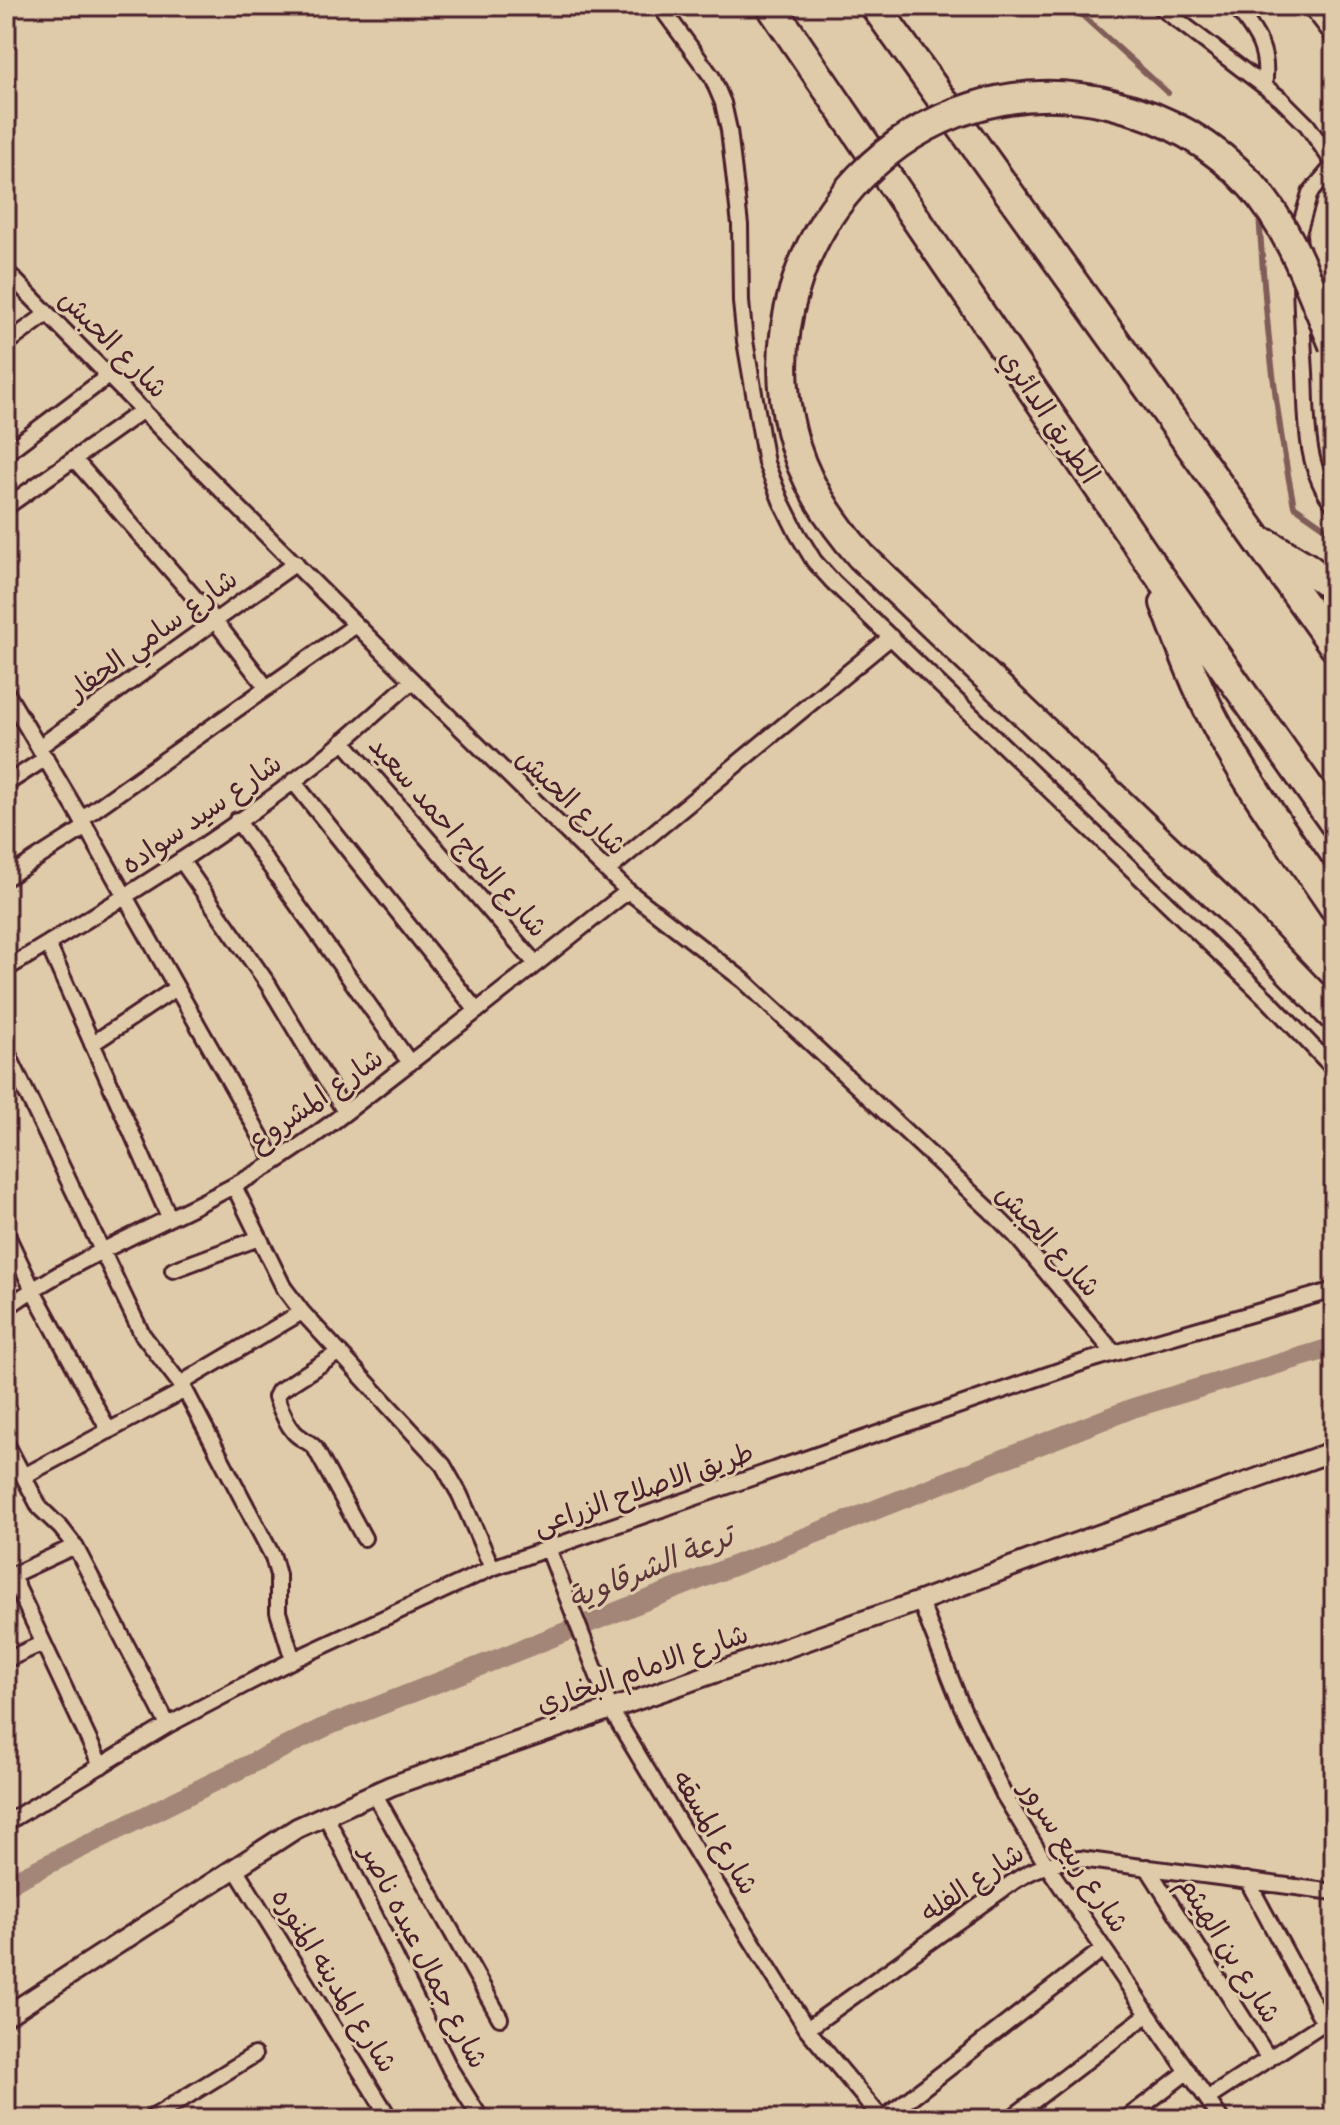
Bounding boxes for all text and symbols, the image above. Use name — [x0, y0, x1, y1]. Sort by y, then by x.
street label: شارع الحبش — [50, 280, 177, 407]
street label: الطريق الدائري — [989, 341, 1109, 492]
street label: شارع سامي الحفار — [58, 559, 248, 715]
street label: شارع الحاج احمد سعيد — [360, 727, 557, 946]
street label: شارع الحبش — [508, 739, 636, 864]
street label: شارع سيد سواده — [113, 743, 290, 883]
street label: شارع المشروع — [240, 1038, 391, 1161]
street label: شارع الحبش — [987, 1175, 1110, 1306]
street label: طريق الاصلاح الزراعى — [527, 1432, 759, 1544]
water label: ترعة الشرقاوية — [561, 1513, 744, 1617]
street label: شارع الامام البخاري — [531, 1614, 754, 1725]
street label: شارع المسقه — [663, 1762, 768, 1902]
street label: شارع ربيع سرور — [1009, 1770, 1139, 1940]
street label: شارع الفله — [913, 1833, 1032, 1931]
street label: شارع جمال عبده ناصر — [350, 1835, 498, 2075]
street label: شارع بن الهيثم — [1167, 1868, 1291, 2032]
street label: شارع المدينه المنوره — [262, 1880, 407, 2080]

